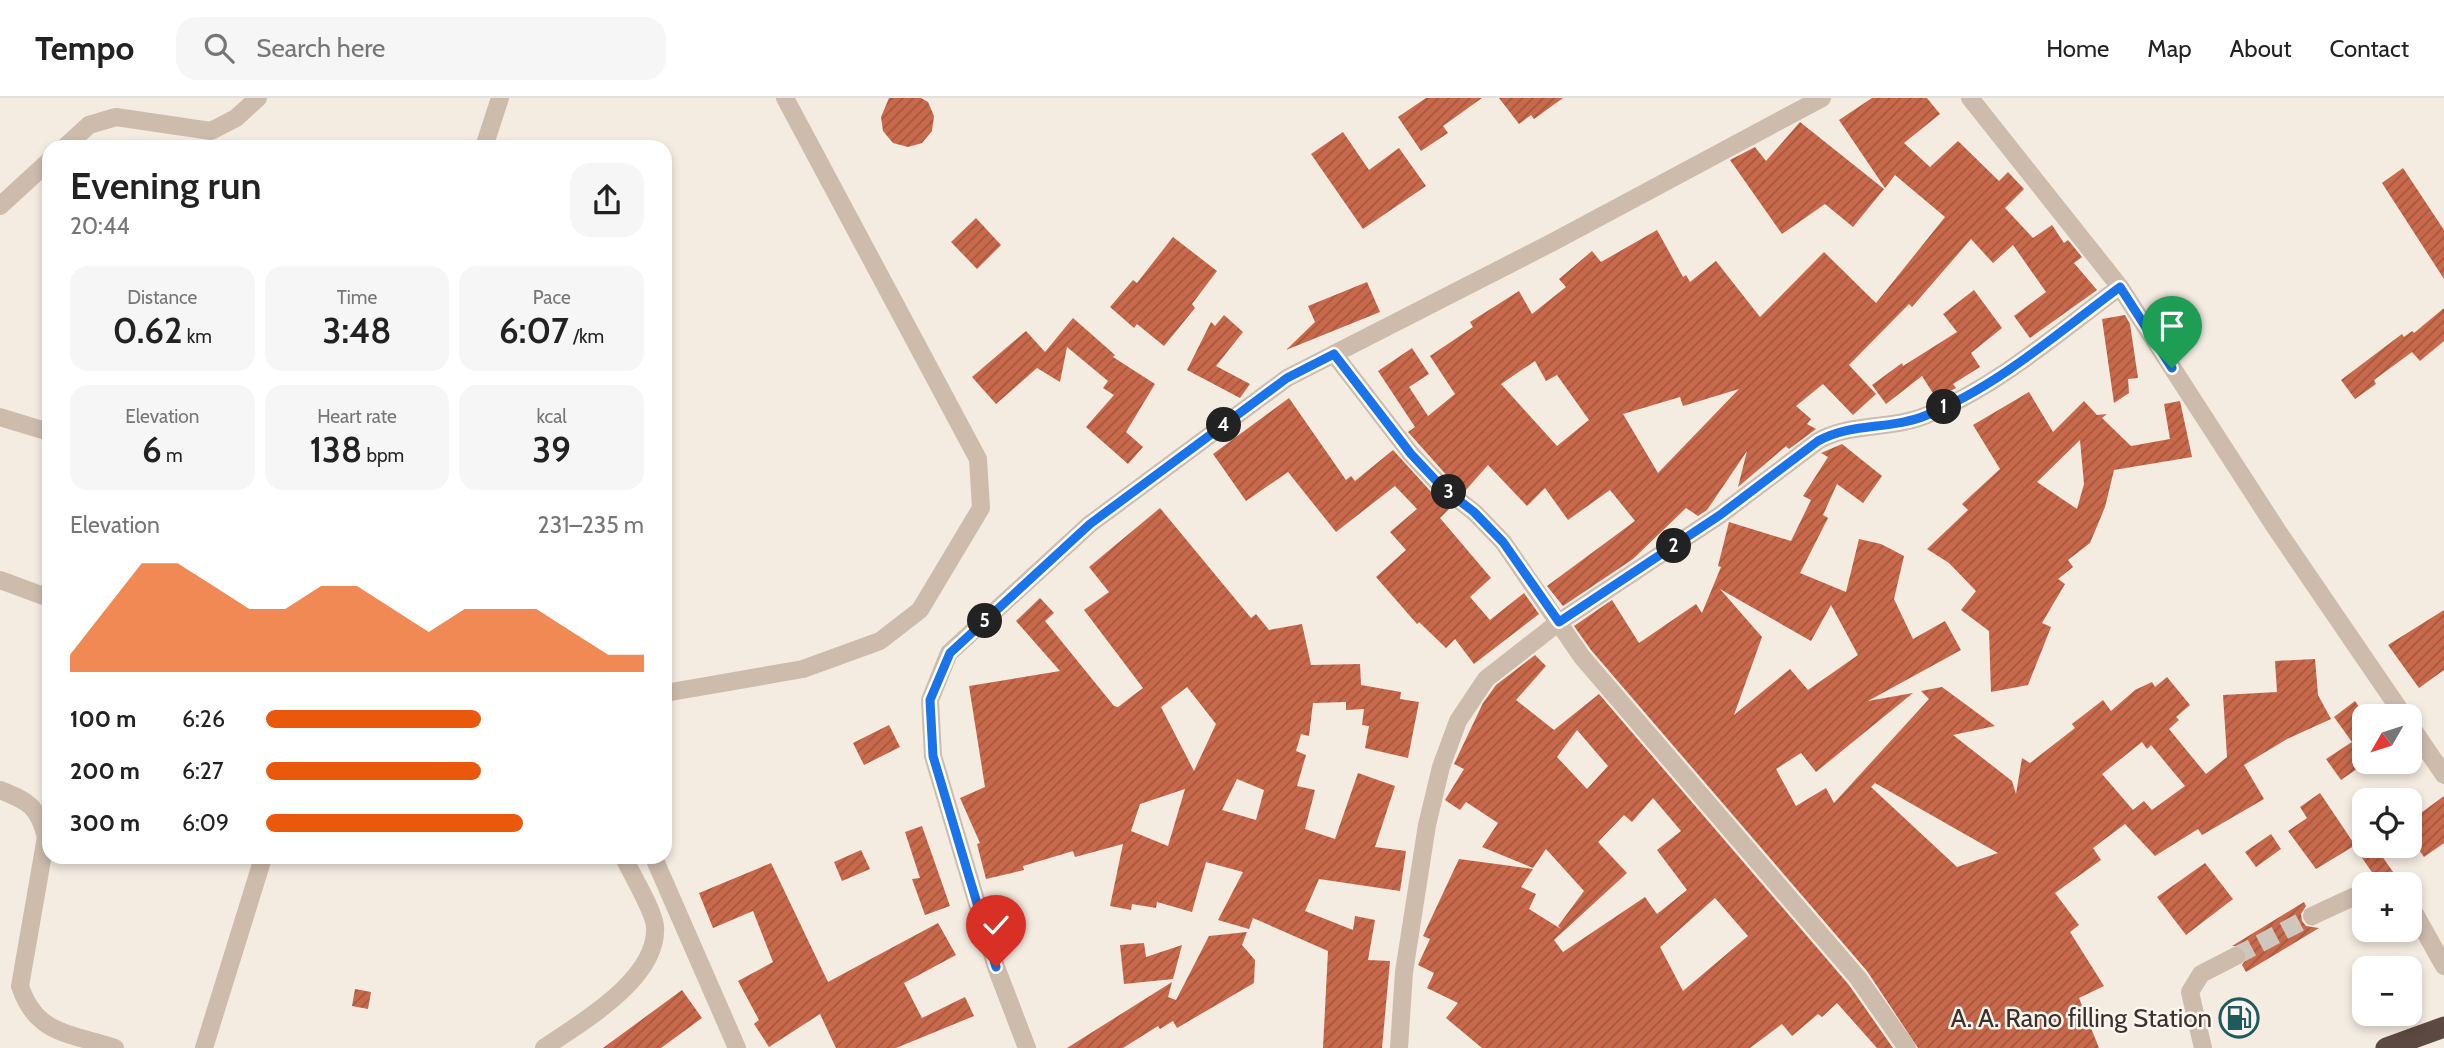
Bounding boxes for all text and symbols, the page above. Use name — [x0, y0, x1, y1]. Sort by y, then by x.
search box — [176, 17, 666, 80]
text: Tempo — [35, 28, 134, 68]
icon: search — [200, 29, 238, 67]
text: Search here — [256, 32, 385, 64]
text: Home — [2046, 34, 2109, 63]
text: Map — [2147, 34, 2192, 63]
text: About — [2230, 34, 2292, 63]
text: Contact — [2330, 34, 2409, 63]
text: Evening run — [70, 162, 262, 209]
button: share — [570, 163, 644, 237]
text: 20:44 — [70, 212, 129, 240]
text: Distance — [127, 286, 197, 309]
text: Time — [337, 286, 377, 309]
text: Pace — [533, 286, 571, 309]
pin — [2142, 296, 2202, 368]
icon: arrive — [2153, 307, 2191, 345]
text: 0.62 — [113, 309, 183, 352]
text: 3:48 — [323, 309, 391, 352]
text: 6:07 — [499, 309, 569, 352]
text: km — [183, 325, 212, 348]
text: /km — [569, 325, 604, 348]
pin: 1 — [1926, 390, 1962, 424]
text: 1 — [1940, 395, 1947, 418]
text: Elevation — [125, 405, 199, 428]
text: Heart rate — [317, 405, 397, 428]
text: kcal — [537, 405, 567, 428]
pin: 4 — [1206, 408, 1242, 442]
text: 4 — [1218, 413, 1229, 436]
text: 6 — [142, 428, 162, 471]
text: 138 — [310, 428, 362, 471]
text: 39 — [532, 428, 571, 471]
text: m — [162, 444, 183, 467]
text: bpm — [362, 444, 404, 467]
pin: 3 — [1432, 474, 1466, 510]
text: 3 — [1443, 480, 1454, 503]
text: Elevation — [70, 511, 160, 539]
text: 231–235 m — [538, 511, 644, 539]
pin: 2 — [1656, 528, 1692, 564]
text: 2 — [1668, 534, 1679, 557]
pin: 5 — [968, 603, 1002, 638]
text: 5 — [979, 609, 990, 632]
north arrow — [2352, 704, 2422, 774]
map controls — [2352, 704, 2422, 1026]
text: 100 m — [70, 705, 136, 733]
text: 6:26 — [182, 705, 225, 733]
text: 200 m — [70, 757, 140, 785]
text: 6:27 — [182, 757, 223, 785]
button: locate — [2352, 788, 2422, 858]
text: 300 m — [70, 809, 140, 837]
text: 6:09 — [182, 809, 229, 837]
button: + — [2352, 872, 2422, 942]
pin — [966, 895, 1026, 967]
icon: check — [977, 906, 1015, 944]
button: − — [2352, 956, 2422, 1026]
fuel station icon: A. A. Rano filling Station — [2218, 997, 2260, 1039]
place label: A. A. Rano filling Station — [1951, 1002, 2212, 1034]

